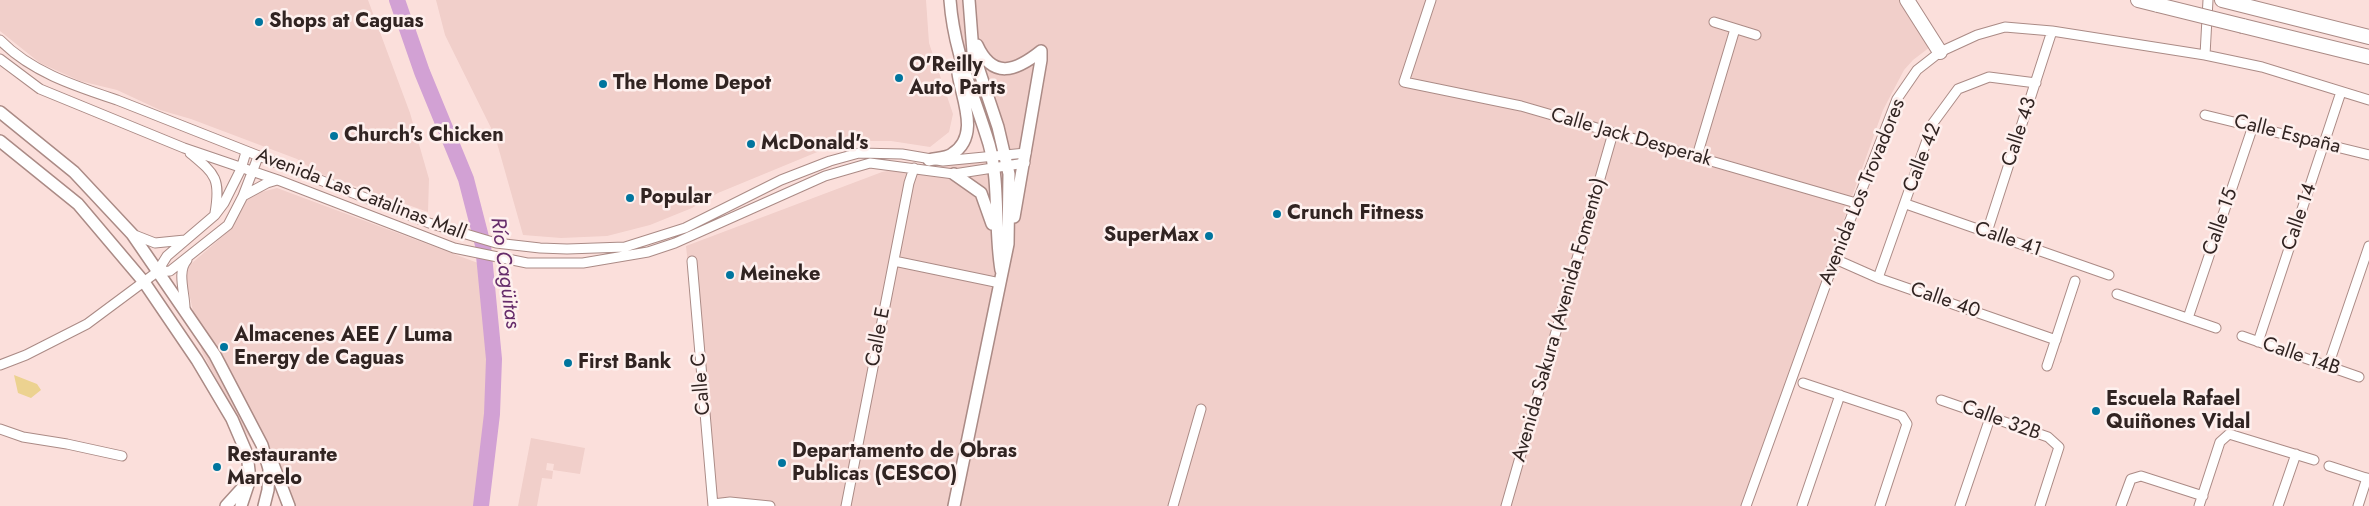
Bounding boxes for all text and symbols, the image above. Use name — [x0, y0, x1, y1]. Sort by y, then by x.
place label: Shops at Caguas — [269, 10, 424, 34]
marker: Shops at Caguas — [253, 16, 265, 28]
place label: O'Reilly Auto Parts — [909, 54, 1005, 101]
place label: The Home Depot — [613, 72, 771, 96]
marker: O'Reilly Auto Parts — [893, 72, 905, 84]
marker: The Home Depot — [597, 78, 609, 90]
street label: Calle 43 — [1998, 94, 2042, 170]
street label: Avenida Los Trovadores — [1815, 96, 1911, 288]
street label: Calle Jack Desperak — [1548, 104, 1714, 172]
street label: Calle España — [2231, 110, 2343, 160]
street label: Calle 42 — [1899, 120, 1947, 196]
place label: Church's Chicken — [344, 124, 504, 148]
marker: Church's Chicken — [328, 130, 340, 142]
place label: McDonald's — [761, 132, 868, 156]
marker: McDonald's — [745, 138, 757, 150]
street label: Avenida Las Catalinas Mall — [253, 144, 469, 246]
street label: Avenida Sakura (Avenida Fomento) — [1508, 175, 1612, 465]
street label: Calle 14 — [2277, 180, 2323, 254]
street label: Calle 15 — [2198, 185, 2244, 259]
place label: Popular — [640, 186, 712, 210]
marker: Popular — [624, 192, 636, 204]
place label: Crunch Fitness — [1287, 202, 1424, 226]
marker: Crunch Fitness — [1271, 208, 1283, 220]
water label: Río Cagüitas — [484, 216, 524, 330]
street label: Calle 41 — [1971, 217, 2045, 263]
place label: SuperMax — [1104, 224, 1199, 248]
marker: SuperMax — [1203, 230, 1215, 242]
place label: Meineke — [740, 263, 820, 287]
marker: Meineke — [724, 269, 736, 281]
street label: Calle 40 — [1907, 278, 1983, 324]
street label: Calle E — [862, 305, 896, 369]
place label: Almacenes AEE / Luma Energy de Caguas — [234, 324, 453, 371]
street label: Calle 14B — [2259, 333, 2343, 381]
marker: Almacenes AEE / Luma Energy de Caguas — [218, 341, 230, 353]
place label: First Bank — [578, 351, 671, 375]
street label: Calle C — [687, 352, 717, 416]
marker: First Bank — [562, 357, 574, 369]
place label: Escuela Rafael Quiñones Vidal — [2106, 388, 2250, 435]
street label: Calle 32B — [1958, 396, 2044, 446]
marker: Escuela Rafael Quiñones Vidal — [2090, 405, 2102, 417]
place label: Departamento de Obras Publicas (CESCO) — [792, 440, 1017, 487]
place label: Restaurante Marcelo — [227, 444, 337, 491]
marker: Departamento de Obras Publicas (CESCO) — [776, 457, 788, 469]
marker: Restaurante Marcelo — [211, 461, 223, 473]

